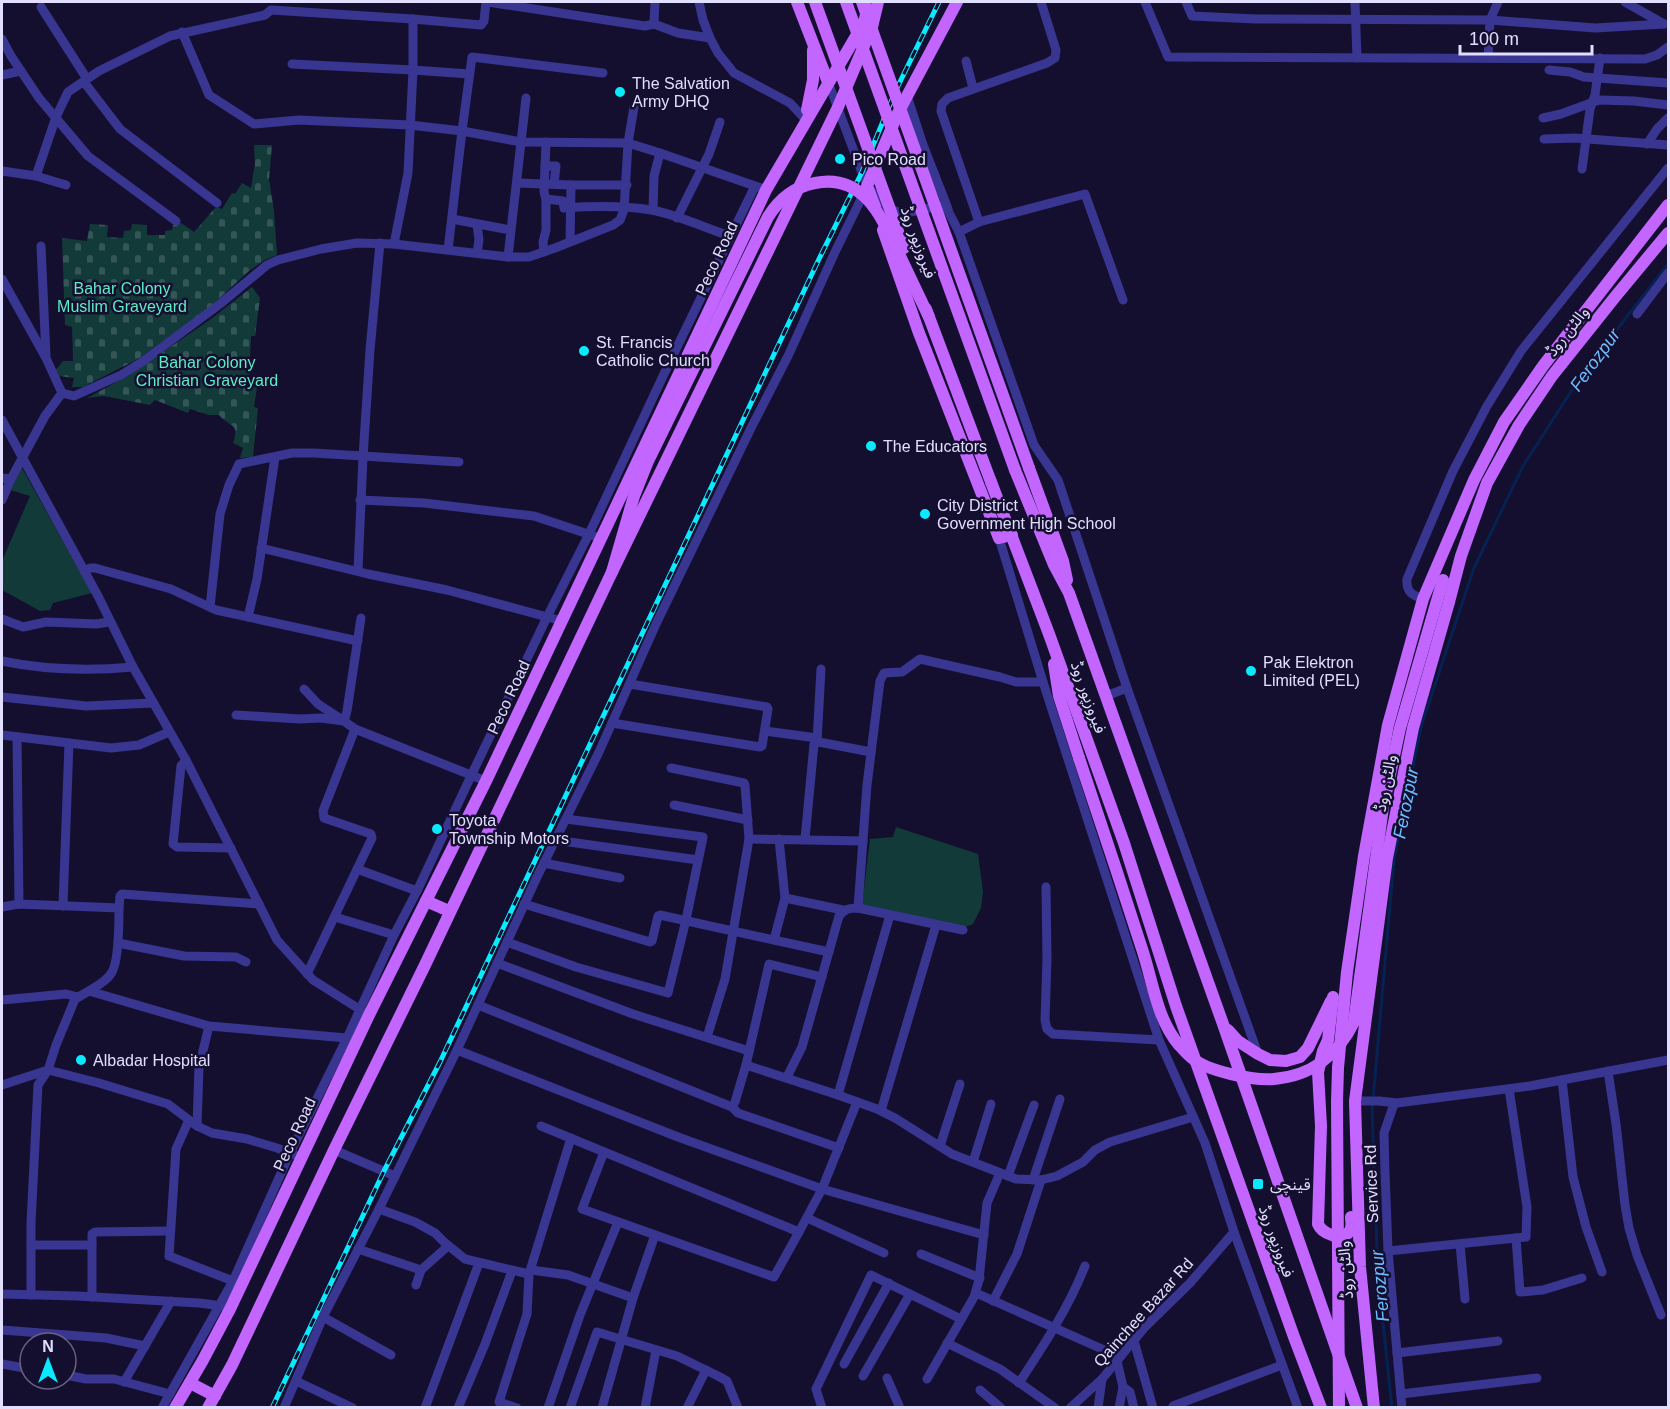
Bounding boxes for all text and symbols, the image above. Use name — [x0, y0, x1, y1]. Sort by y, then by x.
scale bar — [1460, 18, 1592, 56]
text: 100 m — [1469, 29, 1519, 49]
place label: The Salvation Army DHQ — [632, 75, 730, 110]
marker: The Salvation Army DHQ — [613, 85, 627, 99]
place label: Pico Road — [852, 151, 926, 168]
marker: Pico Road — [833, 152, 847, 166]
street label: فیروزپور روڈ — [896, 204, 940, 281]
street label: Peco Road — [692, 219, 741, 298]
park label: Bahar Colony Muslim Graveyard — [57, 280, 187, 315]
street label: والٹن روڈ — [1543, 303, 1593, 360]
water label: Ferozpur — [1566, 324, 1625, 395]
place label: St. Francis Catholic Church — [596, 334, 710, 369]
marker: St. Francis Catholic Church — [577, 344, 591, 358]
park label: Bahar Colony Christian Graveyard — [136, 354, 278, 389]
place label: The Educators — [883, 438, 987, 455]
marker: The Educators — [864, 439, 878, 453]
place label: City District Government High School — [937, 497, 1116, 532]
marker: City District Government High School — [918, 507, 932, 521]
place label: Pak Elektron Limited (PEL) — [1263, 654, 1360, 689]
street label: Peco Road — [484, 658, 533, 737]
street label: فیروزپور روڈ — [1066, 659, 1110, 736]
marker: Pak Elektron Limited (PEL) — [1244, 664, 1258, 678]
street label: والٹن روڈ — [1371, 753, 1400, 813]
water label: Ferozpur — [1389, 765, 1423, 840]
place label: Toyota Township Motors — [449, 812, 569, 847]
marker: Toyota Township Motors — [430, 822, 444, 836]
place label: Albadar Hospital — [93, 1052, 210, 1069]
marker: Albadar Hospital — [74, 1053, 88, 1067]
street label: Peco Road — [270, 1095, 319, 1174]
street label: Service Rd — [1362, 1145, 1381, 1223]
place label: قینچی — [1270, 1176, 1311, 1195]
marker: قینچی — [1251, 1177, 1265, 1191]
street label: فیروزپور روڈ — [1254, 1203, 1298, 1280]
street label: والٹن روڈ — [1335, 1240, 1357, 1299]
water label: Ferozpur — [1367, 1248, 1393, 1323]
street label: Qainchee Bazar Rd — [1090, 1255, 1196, 1370]
north arrow — [18, 1331, 78, 1391]
text: N — [42, 1338, 54, 1355]

